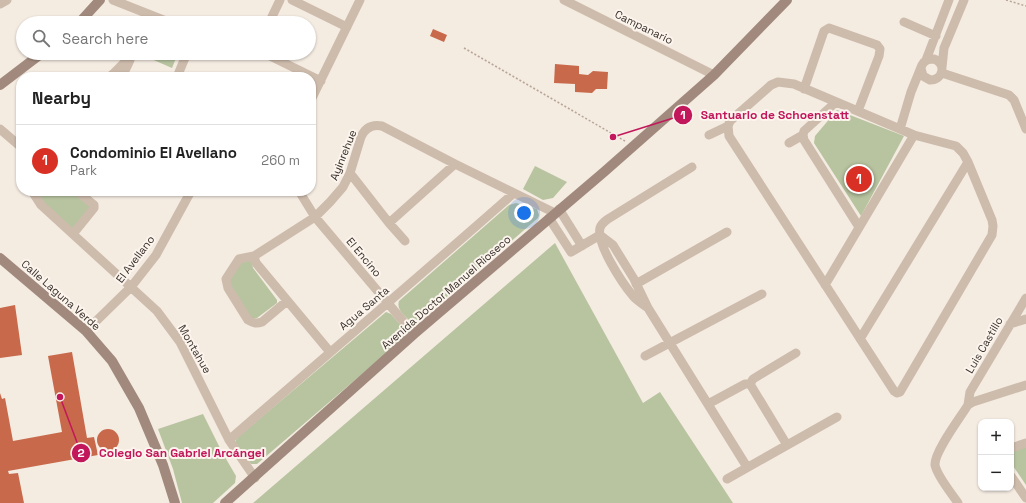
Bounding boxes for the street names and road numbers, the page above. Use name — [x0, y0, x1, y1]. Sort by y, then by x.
street label: Campanario — [613, 7, 676, 47]
street label: Ayinrehue — [326, 128, 360, 182]
street label: El Avellano — [113, 232, 157, 285]
street label: Avenida Doctor Manuel Rioseco — [378, 232, 514, 352]
street label: El Encino — [343, 234, 385, 280]
street label: Calle Laguna Verde — [19, 257, 103, 333]
street label: Agua Santa — [336, 283, 392, 333]
street label: Luis Castillo — [962, 314, 1006, 376]
street label: Montahue — [175, 322, 215, 376]

